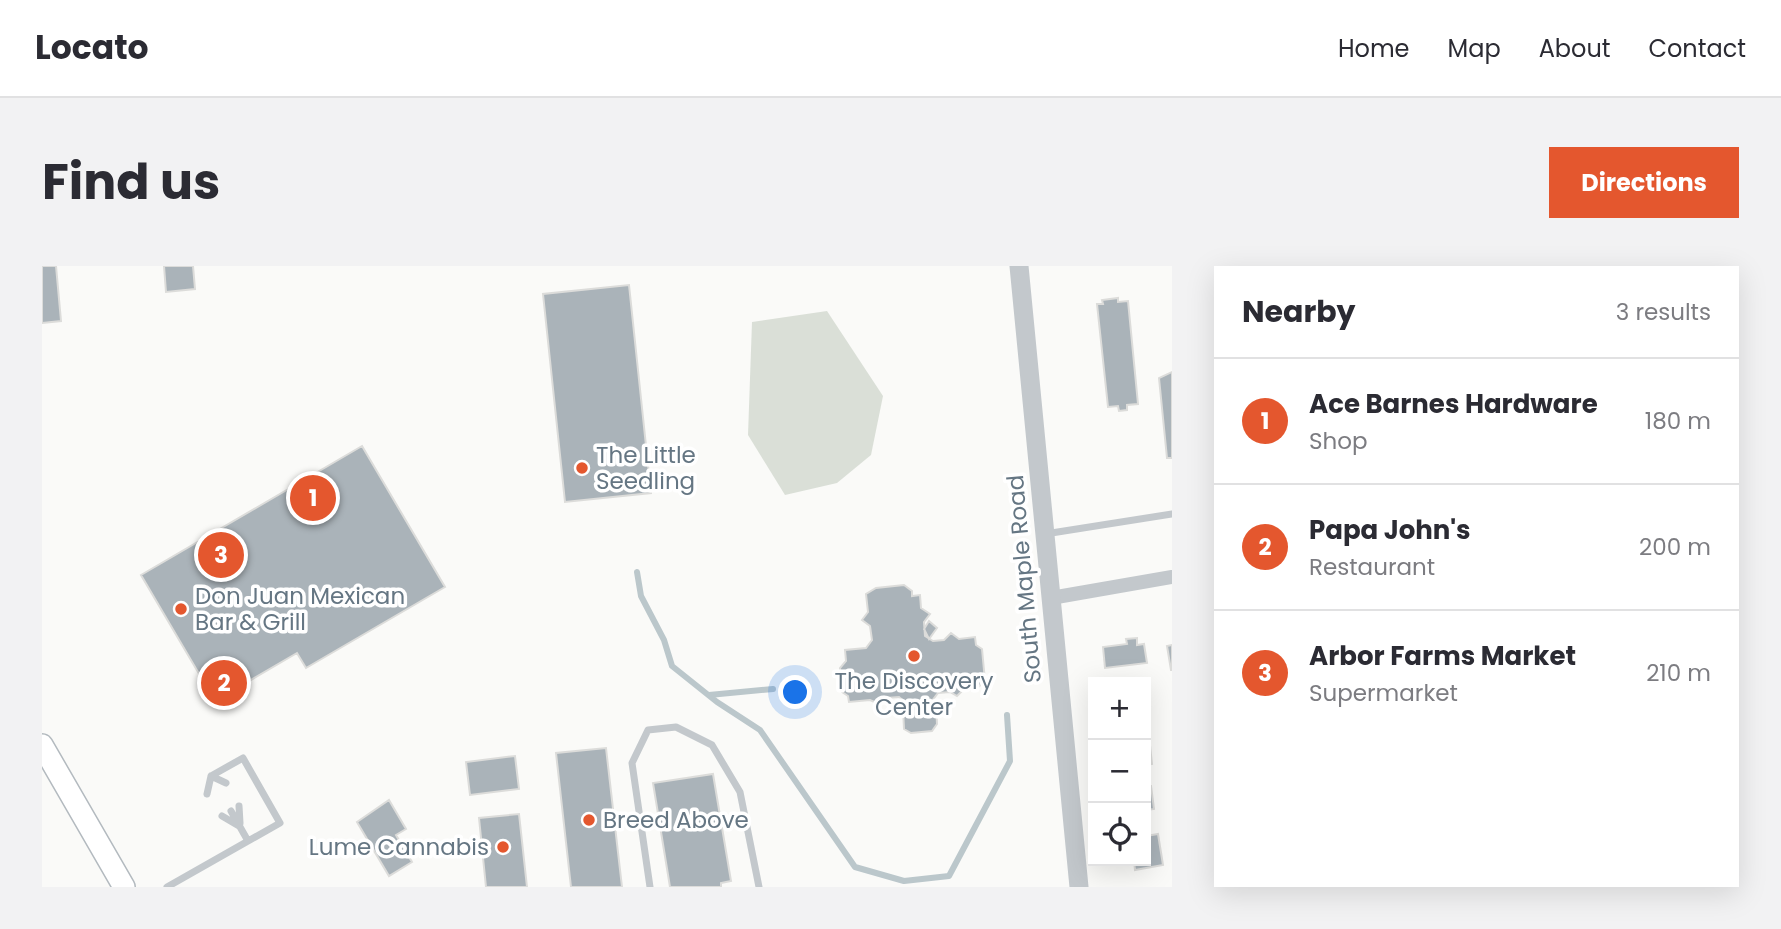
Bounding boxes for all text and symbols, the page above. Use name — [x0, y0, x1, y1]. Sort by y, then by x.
text: Locato — [35, 24, 149, 71]
text: Home — [1338, 32, 1410, 65]
text: Map — [1448, 32, 1501, 65]
text: About — [1539, 32, 1610, 65]
text: Contact — [1648, 32, 1746, 65]
button: Directions — [1549, 147, 1739, 218]
text: Find us — [42, 148, 220, 216]
text: Nearby — [1242, 290, 1356, 333]
text: 3 results — [1616, 296, 1711, 328]
text: Ace Barnes Hardware — [1309, 386, 1598, 422]
text: 1 — [1261, 405, 1269, 437]
text: 180 m — [1645, 405, 1711, 437]
text: Shop — [1309, 425, 1368, 457]
place label: The Little Seedling — [596, 439, 696, 497]
marker: The Little Seedling — [574, 460, 590, 476]
pin: 1 — [290, 472, 336, 524]
street label: South Maple Road — [999, 474, 1049, 684]
text: Papa John's — [1309, 512, 1471, 548]
pin: 3 — [198, 529, 244, 581]
text: 2 — [1258, 531, 1272, 563]
text: 200 m — [1639, 531, 1711, 563]
text: Restaurant — [1309, 551, 1435, 583]
place label: Don Juan Mexican Bar & Grill — [195, 580, 405, 638]
marker: Don Juan Mexican Bar & Grill — [173, 601, 189, 617]
text: Arbor Farms Market — [1309, 638, 1576, 674]
marker: The Discovery Center — [906, 648, 922, 664]
pin: 2 — [201, 657, 247, 709]
text: 3 — [1258, 657, 1272, 689]
text: 210 m — [1646, 657, 1711, 689]
place label: The Discovery Center — [835, 665, 993, 723]
your location — [778, 675, 812, 709]
map controls — [1088, 677, 1151, 866]
button: + — [1088, 677, 1151, 740]
text: Supermarket — [1309, 677, 1458, 709]
button: − — [1088, 740, 1151, 803]
button: locate — [1088, 803, 1151, 866]
place label: Breed Above — [603, 804, 749, 836]
marker: Breed Above — [581, 812, 597, 828]
place label: Lume Cannabis — [309, 831, 489, 863]
marker: Lume Cannabis — [495, 839, 511, 855]

